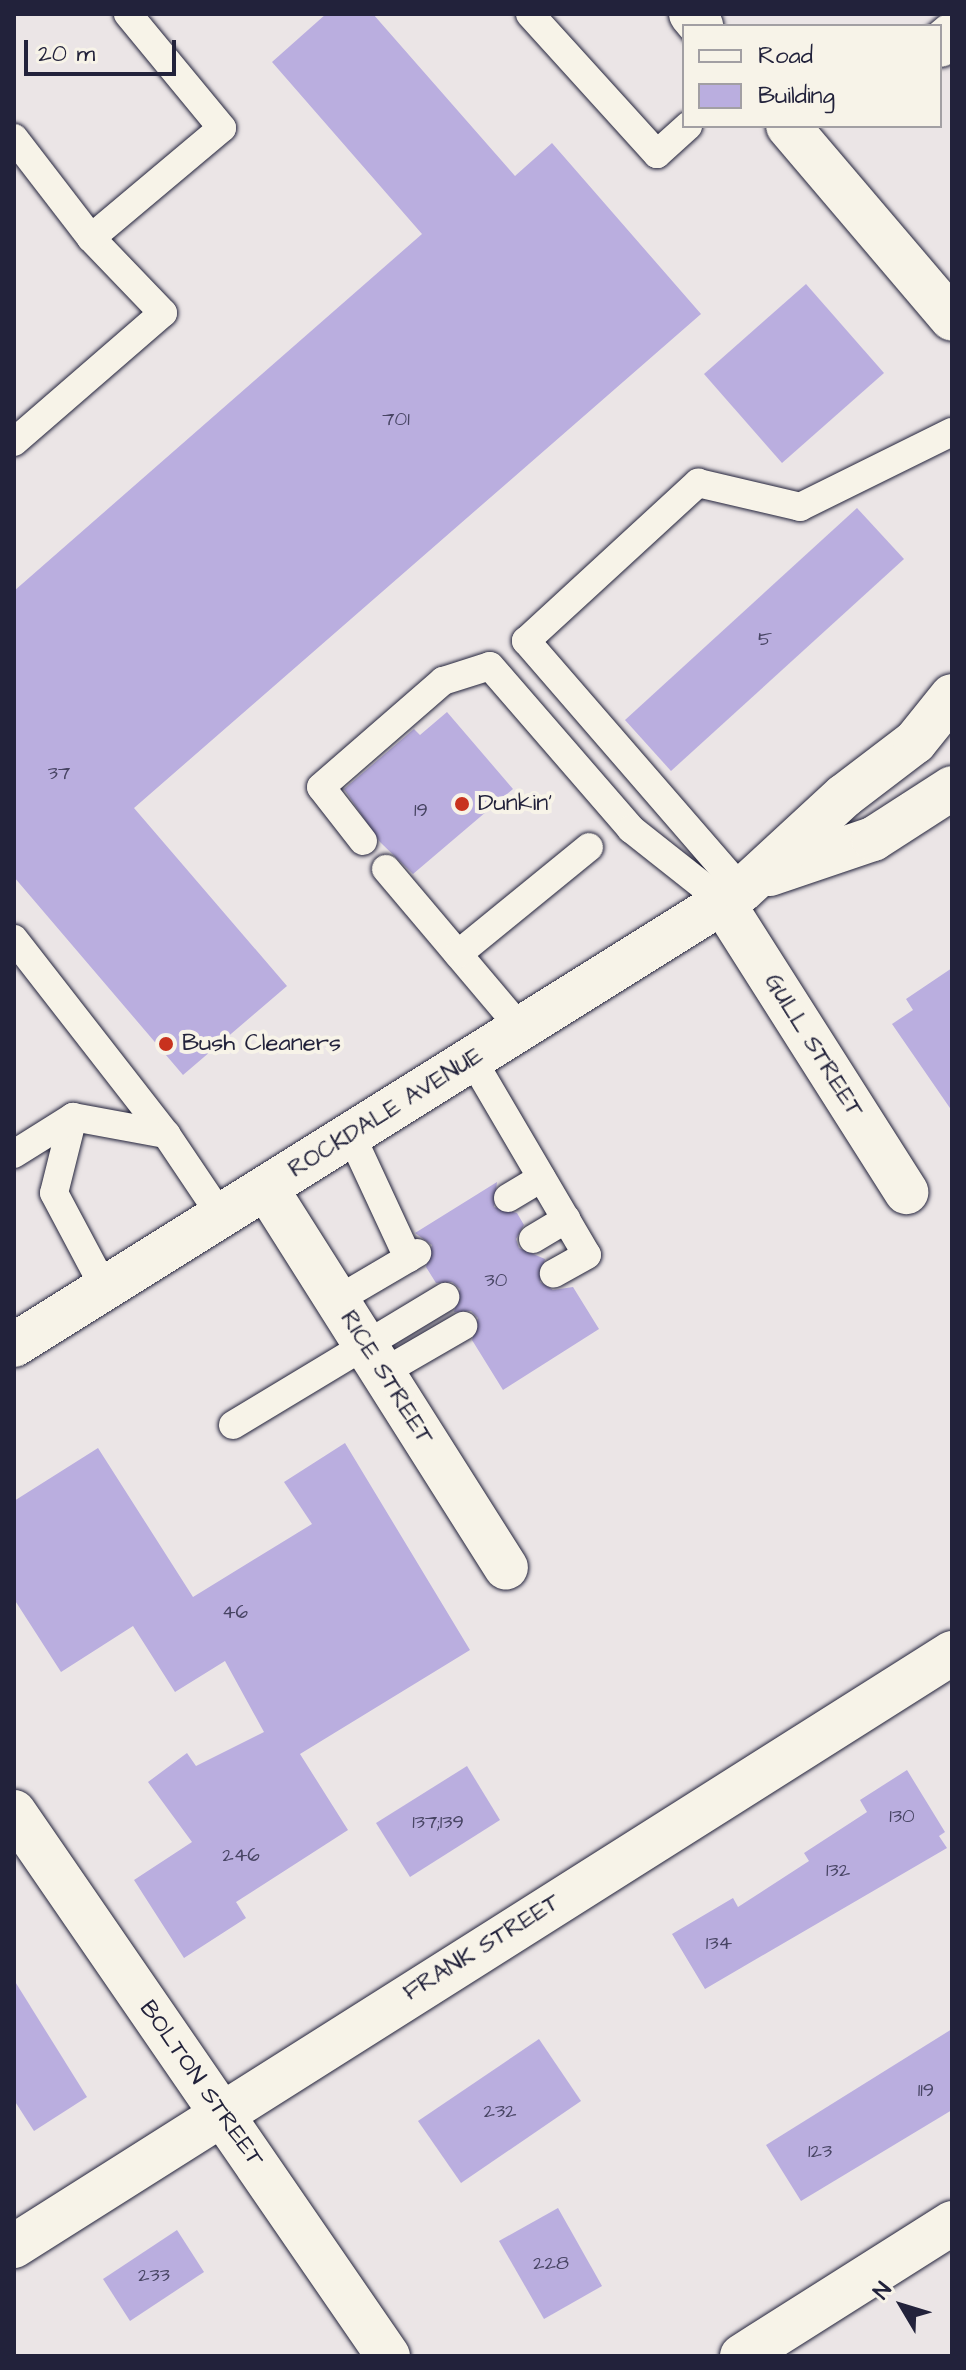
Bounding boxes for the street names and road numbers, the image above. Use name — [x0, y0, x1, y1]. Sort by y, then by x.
street label: GULL STREET — [757, 969, 869, 1123]
street label: ROCKDALE AVENUE — [284, 1042, 488, 1184]
street label: RICE STREET — [333, 1306, 439, 1450]
street label: FRANK STREET — [398, 1888, 566, 2008]
street label: BOLTON STREET — [133, 1995, 269, 2173]

